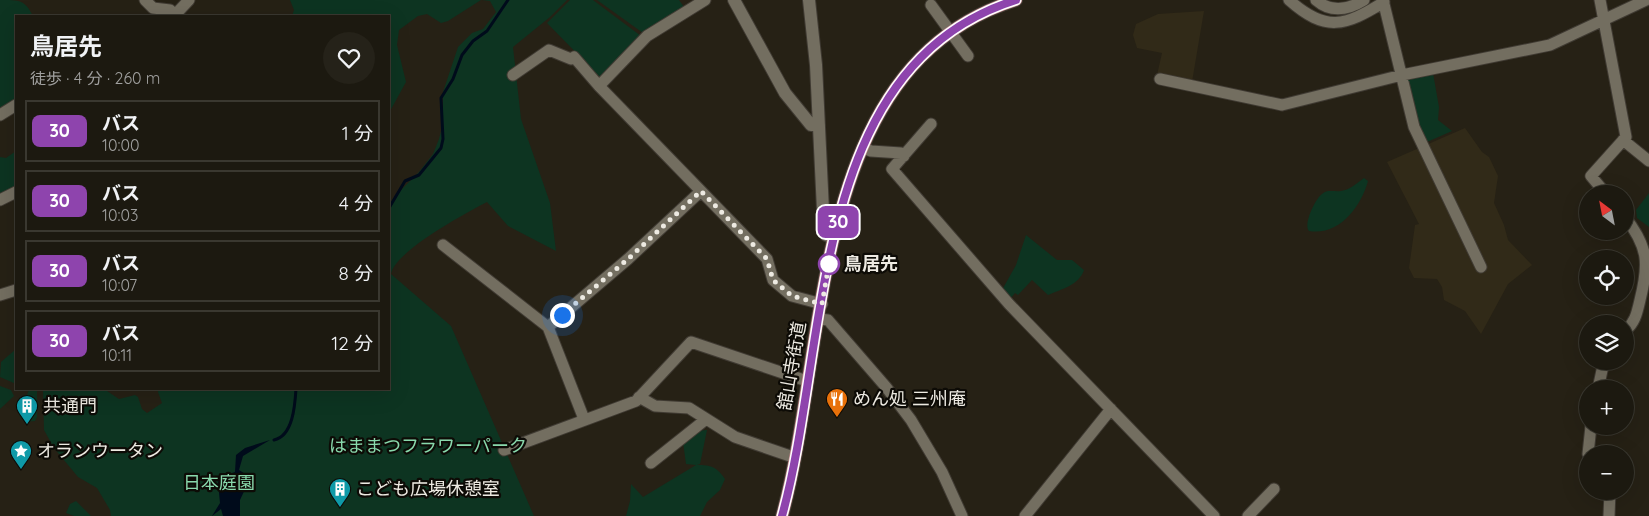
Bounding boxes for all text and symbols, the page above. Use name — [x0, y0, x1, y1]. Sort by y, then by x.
text: 鳥居先 — [30, 31, 102, 61]
button: heart — [323, 32, 375, 84]
text: 徒歩 · 4 分 · 260 m — [30, 68, 160, 88]
text: バス — [102, 111, 140, 135]
text: 30 — [49, 119, 70, 142]
text: 1 分 — [342, 121, 373, 145]
text: 10:00 — [102, 135, 139, 155]
text: バス — [102, 181, 140, 205]
north arrow — [1579, 185, 1634, 240]
map controls — [1579, 185, 1634, 500]
text: 30 — [49, 189, 70, 212]
text: 4 分 — [339, 191, 373, 215]
text: 10:03 — [102, 205, 138, 225]
line badge: 30 — [816, 206, 860, 238]
text: 30 — [828, 210, 848, 233]
button: locate — [1579, 250, 1634, 305]
text: バス — [102, 251, 140, 275]
place label: 鳥居先 — [844, 252, 898, 275]
marker: 鳥居先 — [818, 253, 840, 275]
text: 30 — [49, 259, 70, 282]
text: 8 分 — [339, 261, 373, 285]
text: 10:07 — [102, 275, 137, 295]
your location — [550, 303, 575, 328]
button: layers — [1579, 315, 1634, 370]
street label: 舘山寺街道 — [772, 320, 811, 412]
text: バス — [102, 321, 140, 345]
text: 30 — [49, 329, 70, 352]
text: 12 分 — [331, 331, 373, 355]
text: 10:11 — [102, 345, 132, 365]
button: + — [1579, 380, 1634, 435]
restaurant icon: めん処 三州庵 — [825, 387, 849, 418]
place label: めん処 三州庵 — [853, 387, 966, 410]
building icon: 共通門 — [15, 394, 39, 425]
place label: 共通門 — [43, 394, 97, 417]
park label: はままつフラワーパーク — [329, 434, 527, 457]
place icon: オランウータン — [9, 439, 33, 470]
place label: オランウータン — [37, 439, 163, 462]
button: − — [1579, 445, 1634, 500]
park label: 日本庭園 — [183, 471, 255, 494]
building icon: こども広場休憩室 — [328, 477, 352, 508]
place label: こども広場休憩室 — [356, 477, 500, 500]

